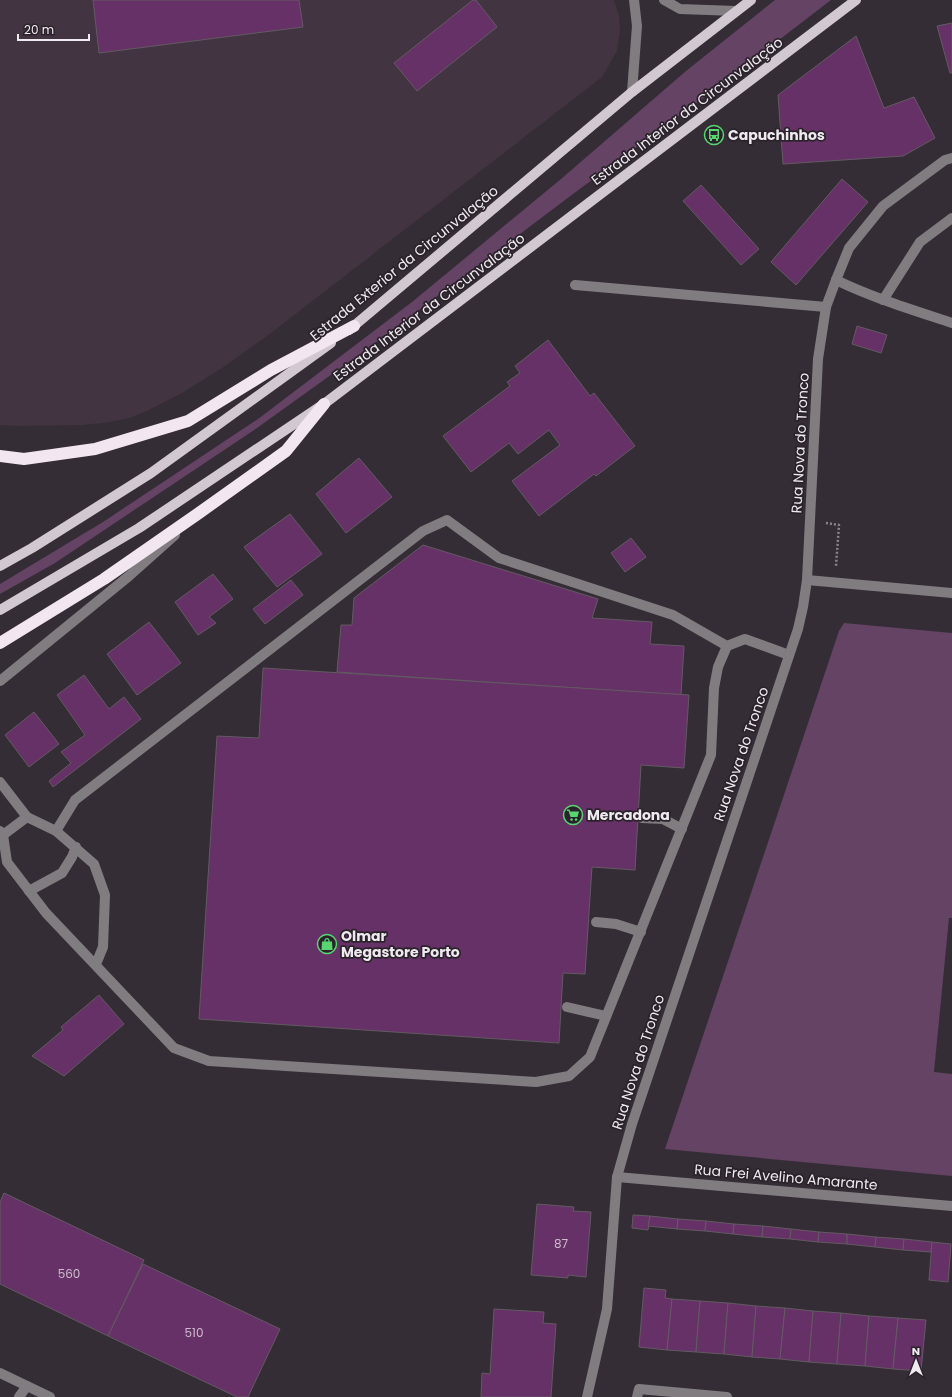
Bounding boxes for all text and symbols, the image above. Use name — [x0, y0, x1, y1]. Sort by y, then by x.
scale bar — [18, 16, 89, 42]
text: 20 m — [24, 21, 54, 38]
street label: Estrada Interior da Circunvalação — [587, 32, 787, 190]
bus stop icon: Capuchinhos — [703, 124, 725, 146]
place label: Capuchinhos — [728, 125, 825, 145]
street label: Estrada Exterior da Circunvalação — [306, 181, 502, 345]
street label: Estrada Interior da Circunvalação — [329, 228, 529, 386]
street label: Rua Nova do Tronco — [786, 372, 814, 514]
street label: Rua Nova do Tronco — [709, 684, 773, 824]
supermarket icon: Mercadona — [562, 804, 584, 826]
place label: Mercadona — [587, 805, 670, 825]
place label: Olmar Megastore Porto — [341, 926, 460, 962]
shop icon: Olmar Megastore Porto — [316, 933, 338, 955]
street label: Rua Nova do Tronco — [607, 992, 669, 1132]
street label: Rua Frei Avelino Amarante — [693, 1159, 879, 1195]
house number: 87 — [554, 1235, 569, 1252]
house number: 560 — [58, 1265, 80, 1282]
house number: 510 — [185, 1324, 203, 1341]
north arrow — [896, 1341, 936, 1381]
text: N — [912, 1343, 920, 1359]

